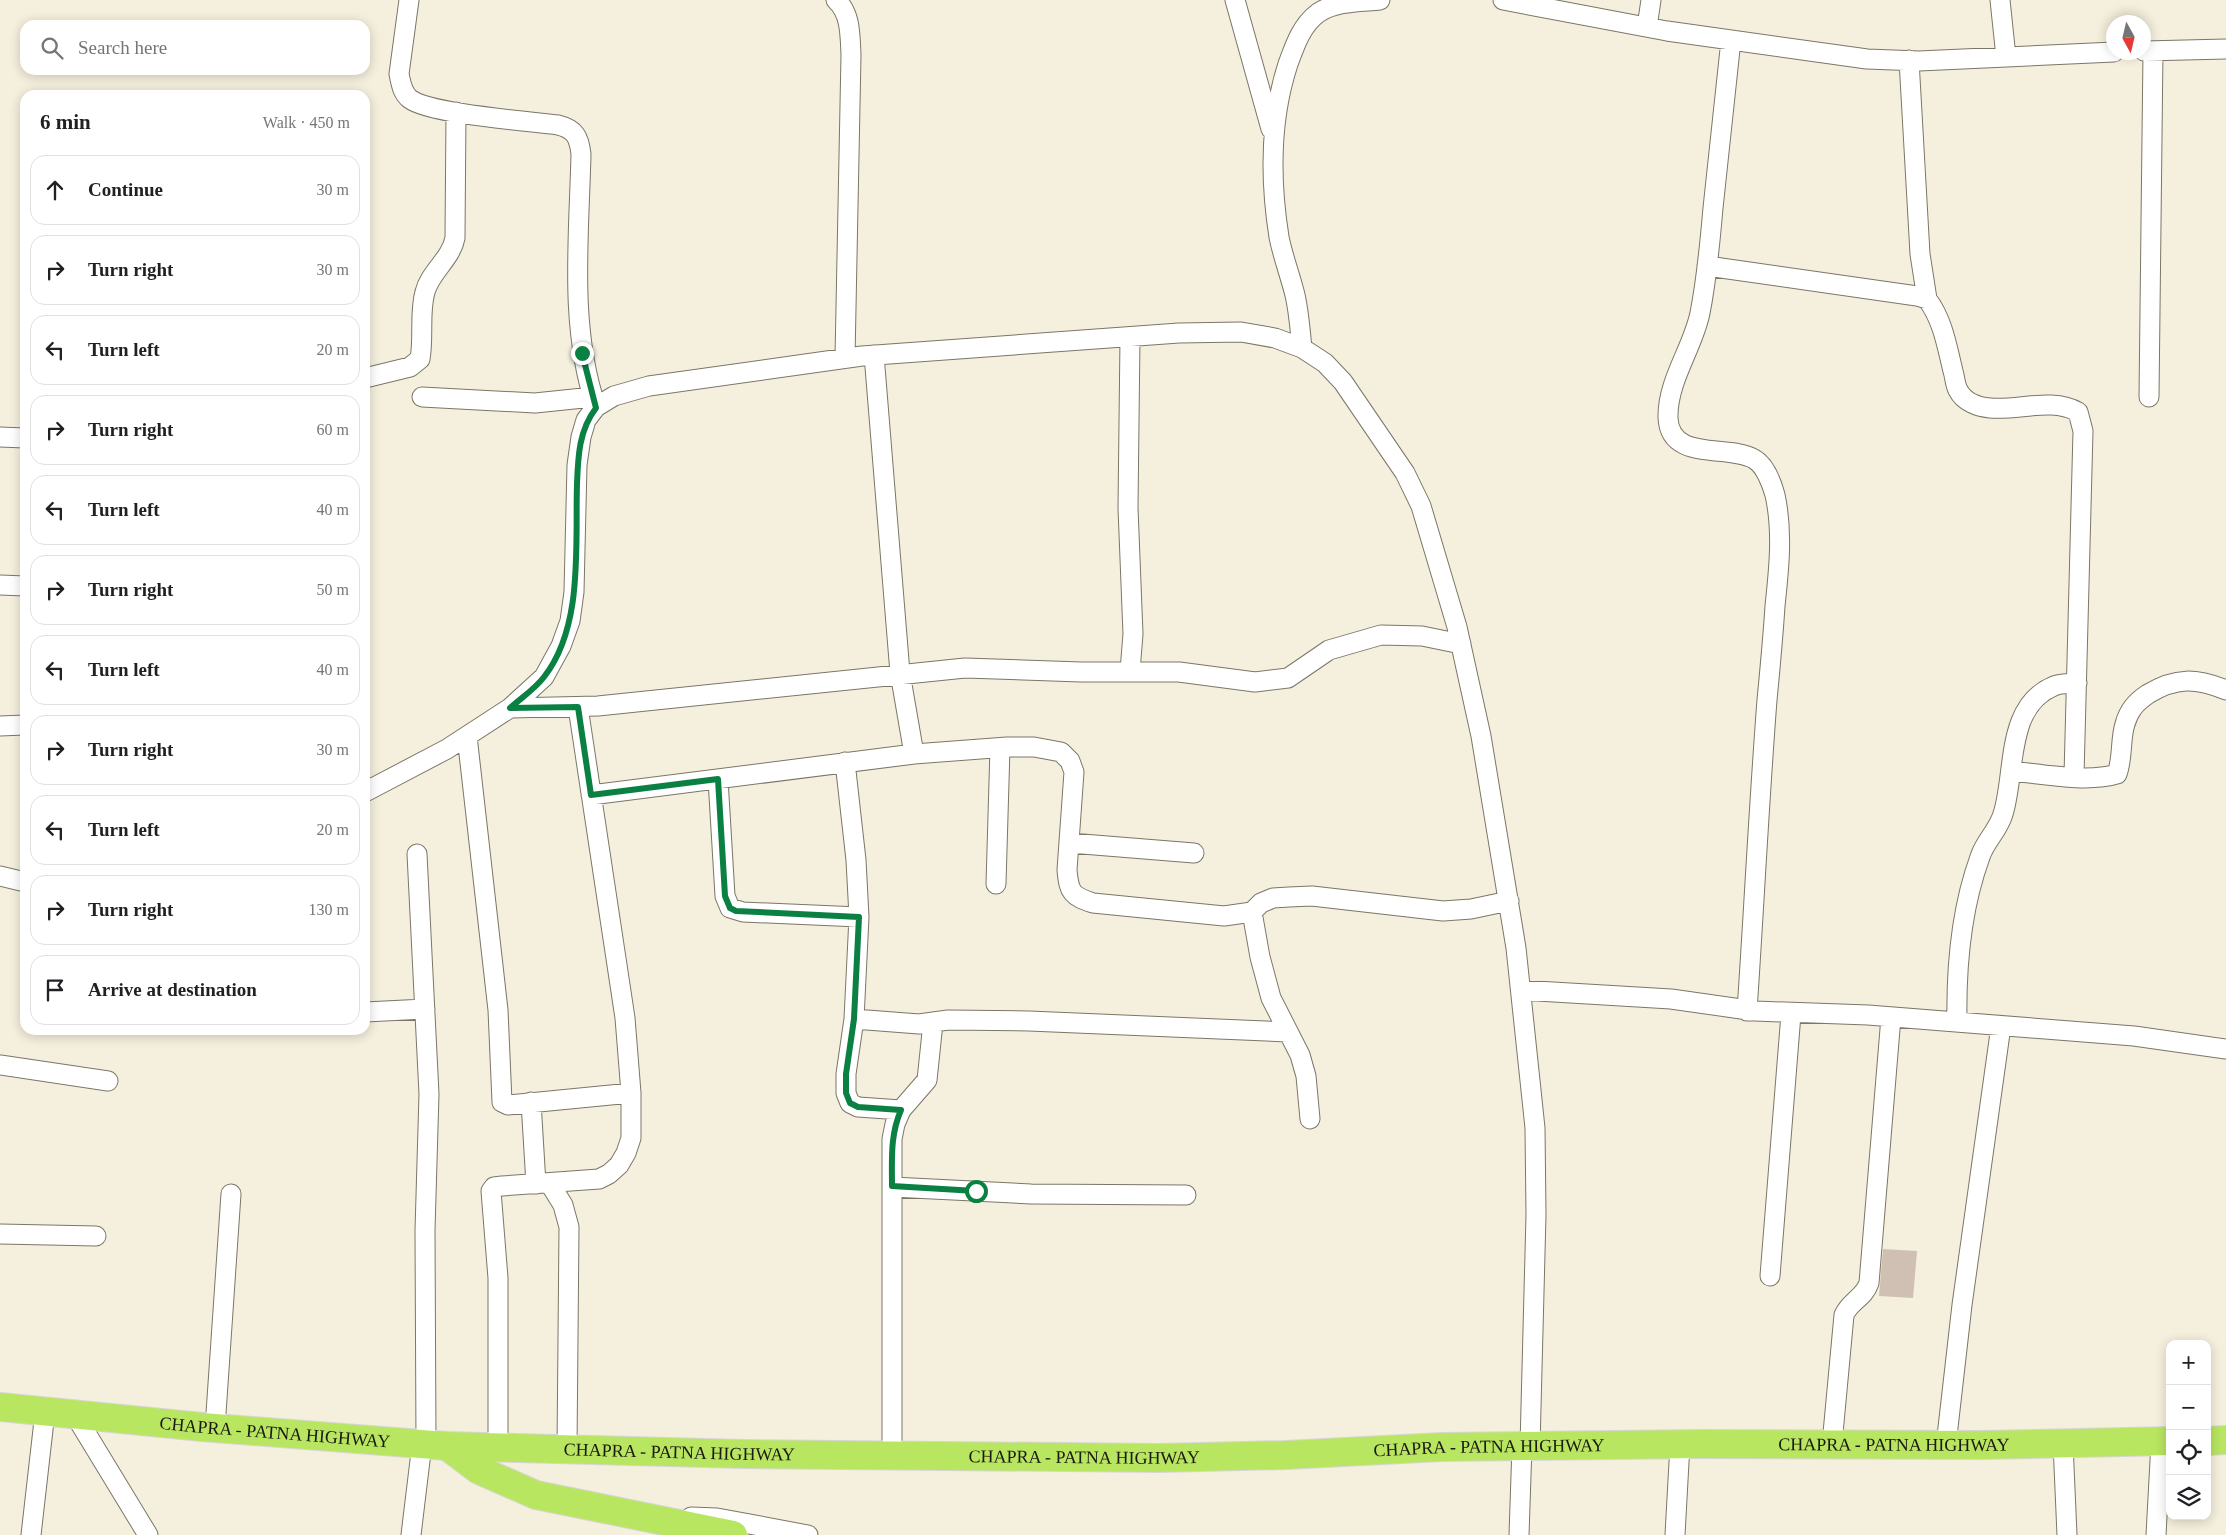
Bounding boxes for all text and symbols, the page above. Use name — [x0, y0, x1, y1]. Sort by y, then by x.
north arrow — [2106, 15, 2151, 60]
search box — [20, 20, 370, 75]
icon: search — [38, 34, 66, 62]
text: Search here — [78, 37, 167, 58]
text: 6 min — [40, 110, 91, 134]
text: Walk · 450 m — [263, 114, 350, 131]
icon: ahead — [41, 176, 69, 204]
text: Continue — [88, 179, 163, 200]
text: 30 m — [317, 181, 349, 198]
icon: right — [41, 256, 69, 284]
text: Turn right — [88, 259, 173, 280]
text: 30 m — [317, 261, 349, 278]
icon: left — [41, 336, 69, 364]
text: Turn left — [88, 339, 160, 360]
text: 20 m — [317, 341, 349, 358]
route end — [571, 342, 594, 365]
icon: right — [41, 416, 69, 444]
text: Turn right — [88, 419, 173, 440]
text: 60 m — [317, 421, 349, 438]
icon: left — [41, 496, 69, 524]
text: Turn left — [88, 499, 160, 520]
text: 40 m — [317, 501, 349, 518]
icon: right — [41, 576, 69, 604]
text: Turn right — [88, 579, 173, 600]
text: 50 m — [317, 581, 349, 598]
icon: left — [41, 656, 69, 684]
text: Turn left — [88, 659, 160, 680]
text: 40 m — [317, 661, 349, 678]
icon: right — [41, 736, 69, 764]
text: Turn right — [88, 739, 173, 760]
text: 30 m — [317, 741, 349, 758]
icon: left — [41, 816, 69, 844]
text: Turn left — [88, 819, 160, 840]
text: 20 m — [317, 821, 349, 838]
icon: right — [41, 896, 69, 924]
text: Turn right — [88, 899, 173, 920]
text: 130 m — [309, 901, 349, 918]
icon: arrive — [41, 976, 69, 1004]
text: Arrive at destination — [88, 979, 257, 1000]
route start — [965, 1180, 988, 1203]
map controls — [2166, 1340, 2211, 1520]
button: + — [2166, 1340, 2211, 1385]
button: − — [2166, 1385, 2211, 1430]
street label: CHAPRA - PATNA HIGHWAY — [159, 1413, 391, 1452]
button: locate — [2166, 1430, 2211, 1475]
street label: CHAPRA - PATNA HIGHWAY — [1778, 1434, 2010, 1455]
street label: CHAPRA - PATNA HIGHWAY — [1373, 1435, 1605, 1461]
street label: CHAPRA - PATNA HIGHWAY — [563, 1439, 795, 1464]
street label: CHAPRA - PATNA HIGHWAY — [968, 1446, 1200, 1468]
button: layers — [2166, 1475, 2211, 1520]

